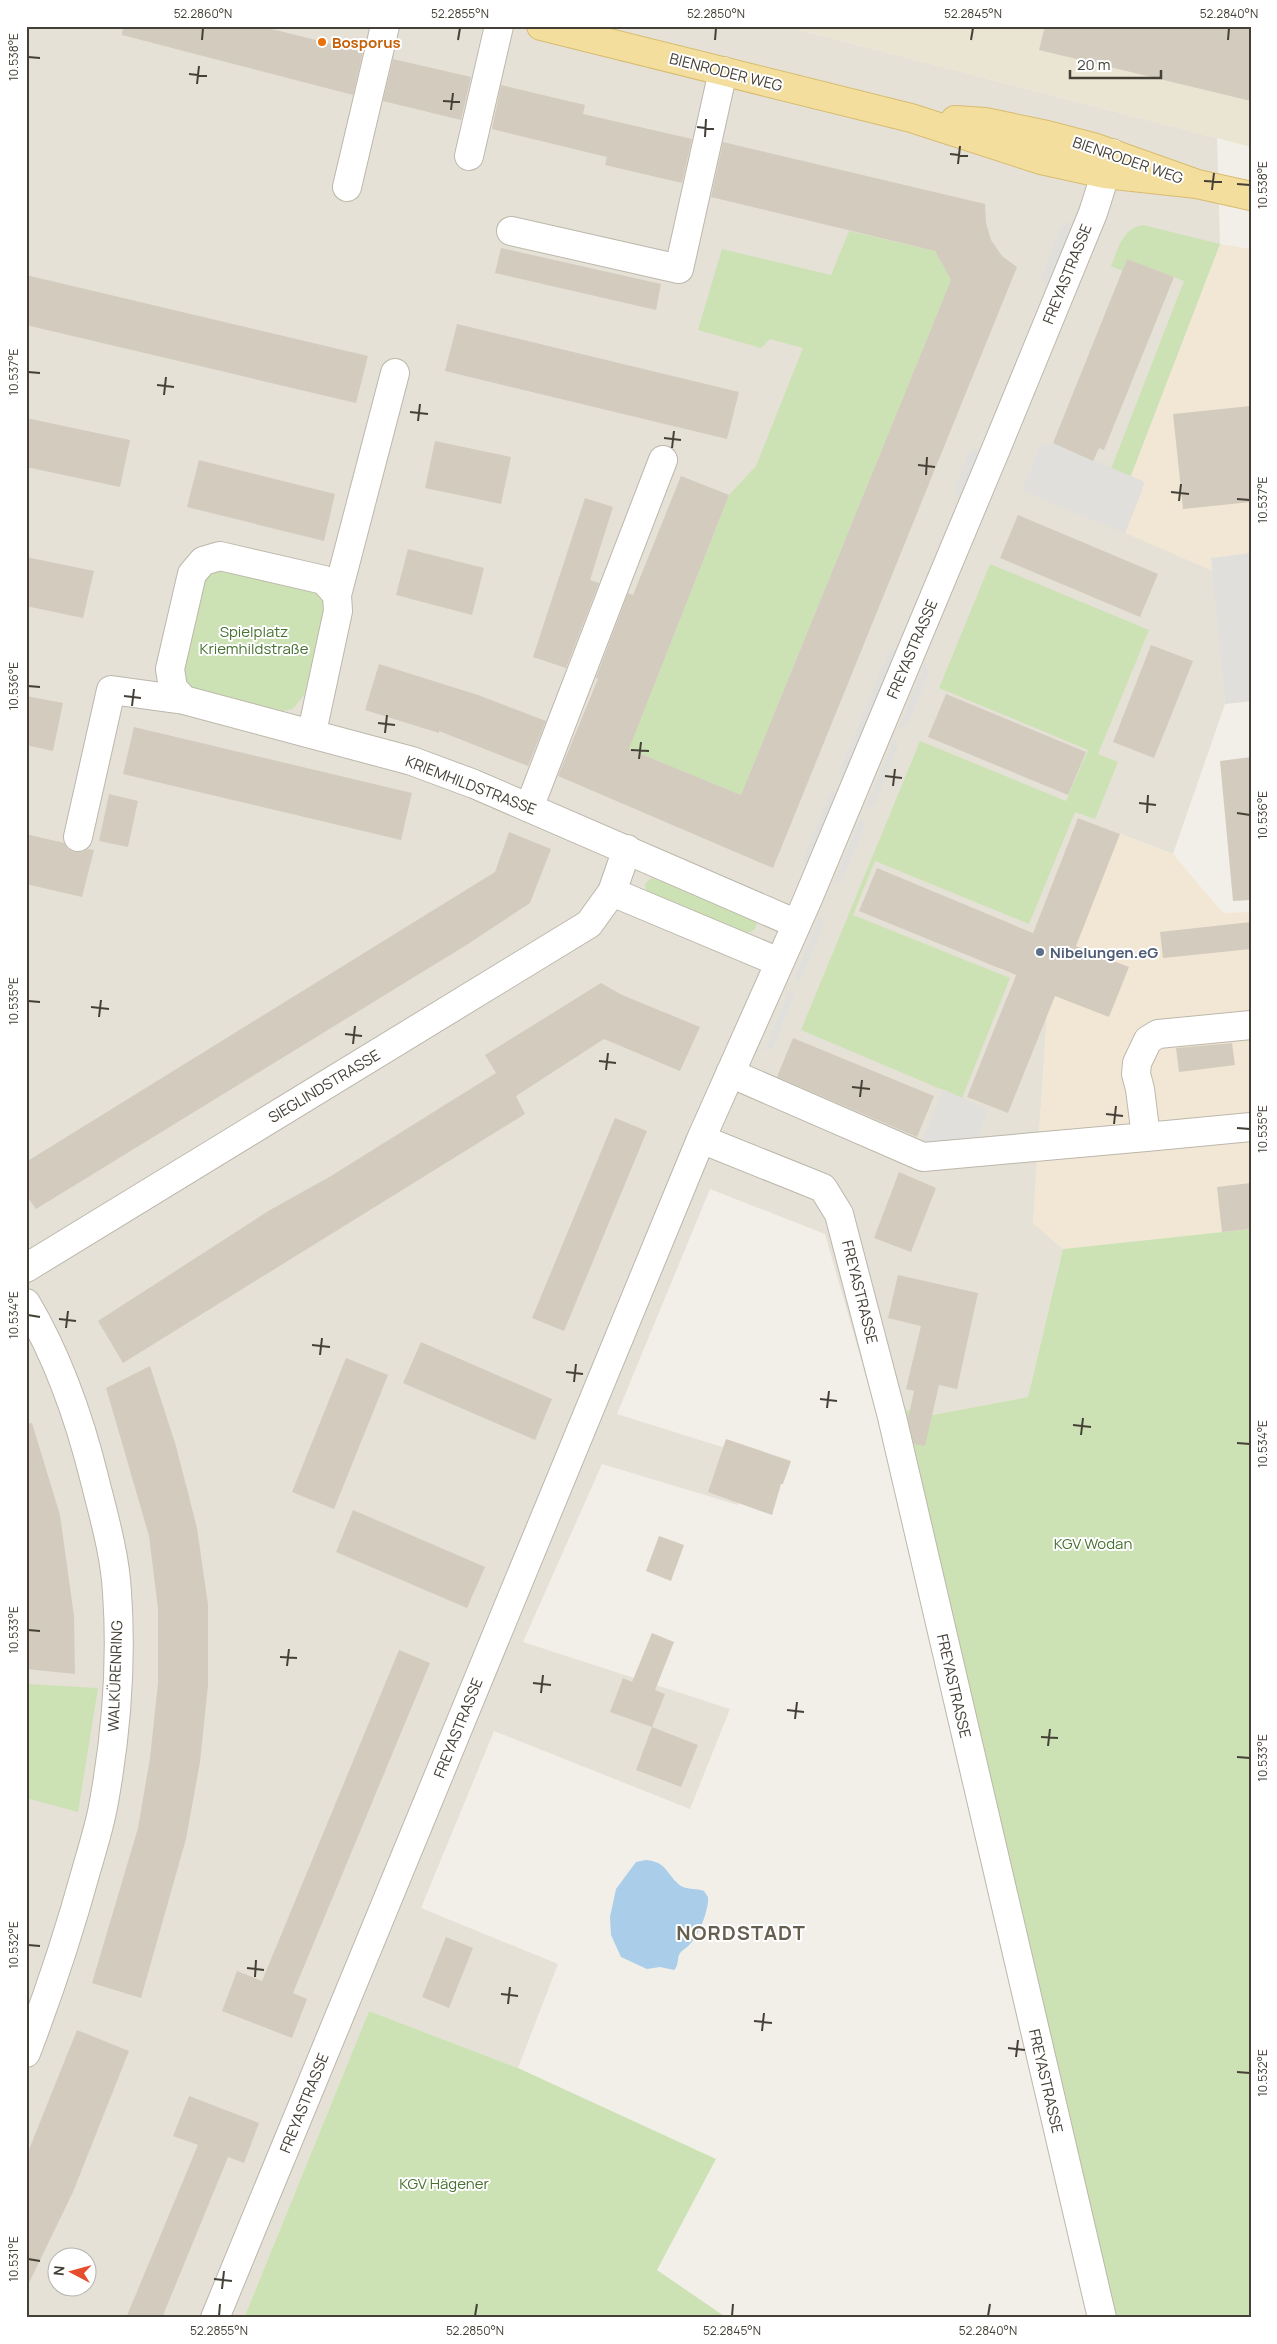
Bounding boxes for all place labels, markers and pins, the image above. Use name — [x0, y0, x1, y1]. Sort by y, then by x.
place label: Bosporus — [332, 32, 401, 53]
marker: Bosporus — [316, 36, 328, 48]
place label: Nibelungen.eG — [1050, 942, 1158, 963]
marker: Nibelungen.eG — [1034, 946, 1046, 958]

